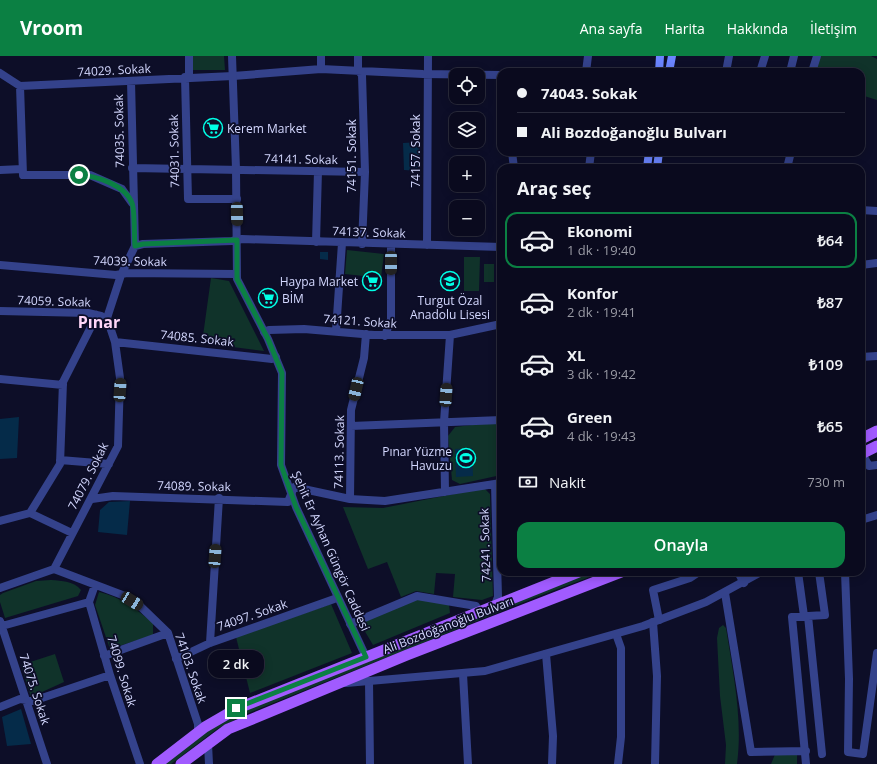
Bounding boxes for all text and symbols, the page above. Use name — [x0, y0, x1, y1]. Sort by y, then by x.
text: Vroom — [20, 15, 83, 41]
text: Ana sayfa — [580, 19, 643, 38]
text: Harita — [665, 19, 705, 38]
text: Hakkında — [727, 19, 788, 38]
text: İletişim — [810, 19, 857, 38]
street label: 74029. Sokak — [77, 60, 152, 80]
map controls — [449, 68, 485, 236]
button: locate — [449, 68, 485, 104]
text: 74043. Sokak — [541, 83, 637, 103]
street label: 74035. Sokak — [110, 93, 128, 168]
button: layers — [449, 112, 485, 148]
street label: 74031. Sokak — [165, 113, 183, 188]
street label: 74157. Sokak — [407, 113, 424, 188]
supermarket icon: Kerem Market — [202, 117, 224, 139]
street label: 74151. Sokak — [343, 118, 360, 193]
place label: Kerem Market — [227, 120, 307, 137]
text: Ali Bozdoğanoğlu Bulvarı — [541, 122, 727, 142]
street label: 74141. Sokak — [264, 150, 339, 168]
button: + — [449, 156, 485, 192]
route start — [70, 166, 88, 184]
text: Araç seç — [517, 176, 591, 200]
button: − — [449, 200, 485, 236]
car — [231, 202, 243, 226]
text: Ekonomi — [567, 221, 632, 241]
street label: 74137. Sokak — [332, 222, 407, 242]
icon: car — [519, 222, 555, 258]
text: ₺64 — [817, 230, 843, 250]
text: 1 dk · 19:40 — [567, 241, 636, 259]
car — [385, 251, 397, 275]
street label: 74039. Sokak — [93, 252, 168, 270]
supermarket icon: Haypa Market — [361, 270, 383, 292]
school or university icon: Turgut Özal Anadolu Lisesi — [439, 270, 461, 292]
place label: Haypa Market — [280, 273, 358, 290]
text: Konfor — [567, 283, 618, 303]
icon: car — [519, 284, 555, 320]
supermarket icon: BİM — [257, 287, 279, 309]
place label: BİM — [282, 290, 304, 307]
street label: 74059. Sokak — [17, 291, 92, 311]
place label: Turgut Özal Anadolu Lisesi — [410, 292, 490, 323]
text: ₺87 — [817, 292, 843, 312]
text: 2 dk · 19:41 — [567, 303, 636, 321]
street label: 74121. Sokak — [323, 310, 398, 332]
district label: Pınar — [78, 311, 120, 333]
street label: 74085. Sokak — [159, 326, 235, 350]
text: XL — [567, 345, 585, 365]
icon: car — [519, 346, 555, 382]
text: ₺109 — [809, 354, 843, 374]
text: 3 dk · 19:42 — [567, 365, 636, 383]
car — [347, 376, 365, 402]
car — [113, 378, 127, 402]
car — [439, 383, 453, 407]
text: Green — [567, 407, 612, 427]
icon: car — [519, 408, 555, 444]
street label: 74113. Sokak — [330, 414, 348, 489]
text: ₺65 — [817, 416, 843, 436]
text: 4 dk · 19:43 — [567, 427, 636, 445]
street label: 74079. Sokak — [64, 439, 113, 513]
place label: Pınar Yüzme Havuzu — [382, 443, 452, 474]
sports icon: Pınar Yüzme Havuzu — [455, 447, 477, 469]
street label: Şehit Er Ayhan Güngör Caddesi — [288, 468, 374, 634]
icon: cash — [517, 471, 539, 493]
text: Nakit — [549, 472, 586, 492]
text: 730 m — [807, 473, 845, 491]
street label: 74089. Sokak — [157, 477, 232, 495]
street label: 74241. Sokak — [475, 507, 495, 582]
button: Onayla — [517, 522, 845, 568]
car — [208, 544, 222, 568]
car — [119, 590, 145, 612]
street label: Ali Bozdoğanoğlu Bulvarı — [380, 592, 516, 658]
street label: 74097. Sokak — [214, 595, 290, 635]
street label: 74103. Sokak — [171, 630, 211, 706]
street label: 74099. Sokak — [103, 633, 141, 709]
callout: 2 dk — [208, 650, 264, 678]
street label: 74075. Sokak — [16, 651, 55, 727]
text: 2 dk — [223, 655, 249, 673]
route end — [227, 699, 245, 717]

